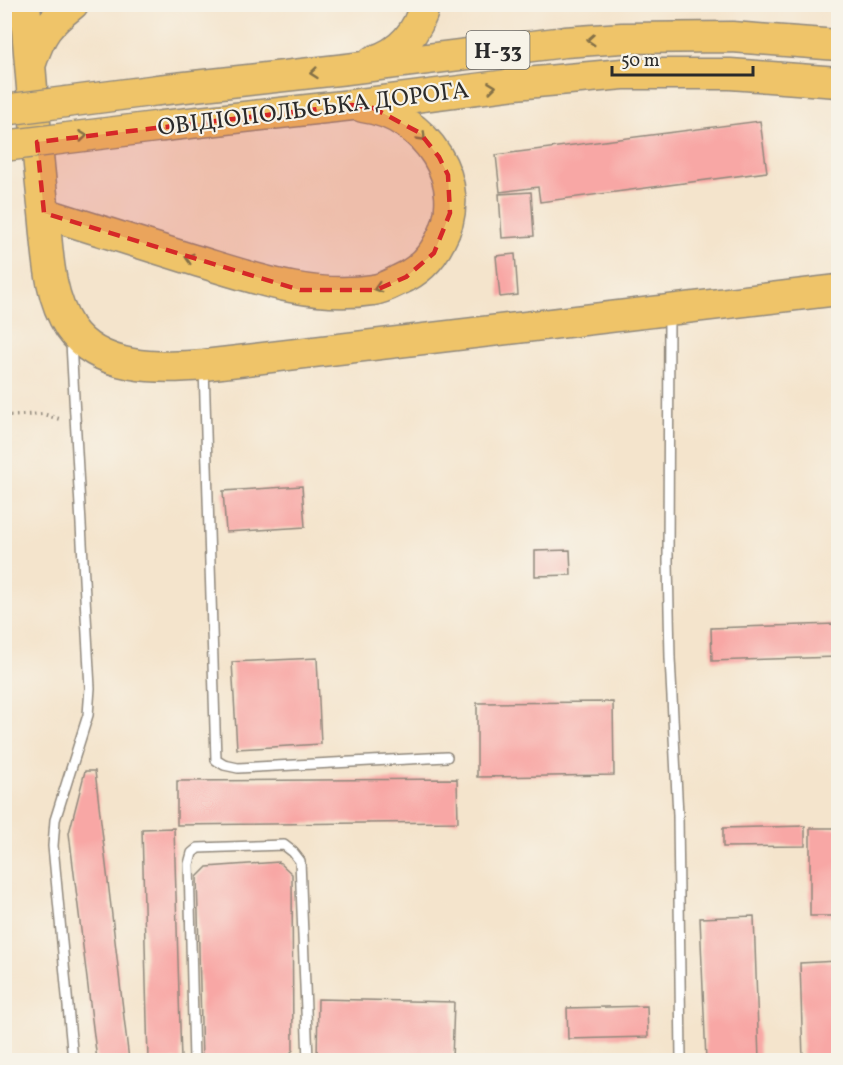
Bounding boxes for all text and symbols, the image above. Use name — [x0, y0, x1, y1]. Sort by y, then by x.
road number: Н-33 — [466, 31, 530, 69]
one-way arrow — [587, 33, 596, 46]
scale bar — [612, 39, 753, 77]
text: 50 m — [621, 49, 660, 74]
one-way arrow — [310, 66, 319, 79]
street label: ОВІДІОПОЛЬСЬКА ДОРОГА — [156, 74, 471, 146]
one-way arrow — [487, 81, 496, 94]
one-way arrow — [415, 130, 426, 140]
one-way arrow — [79, 131, 88, 143]
one-way arrow — [184, 253, 195, 265]
one-way arrow — [374, 281, 384, 293]

